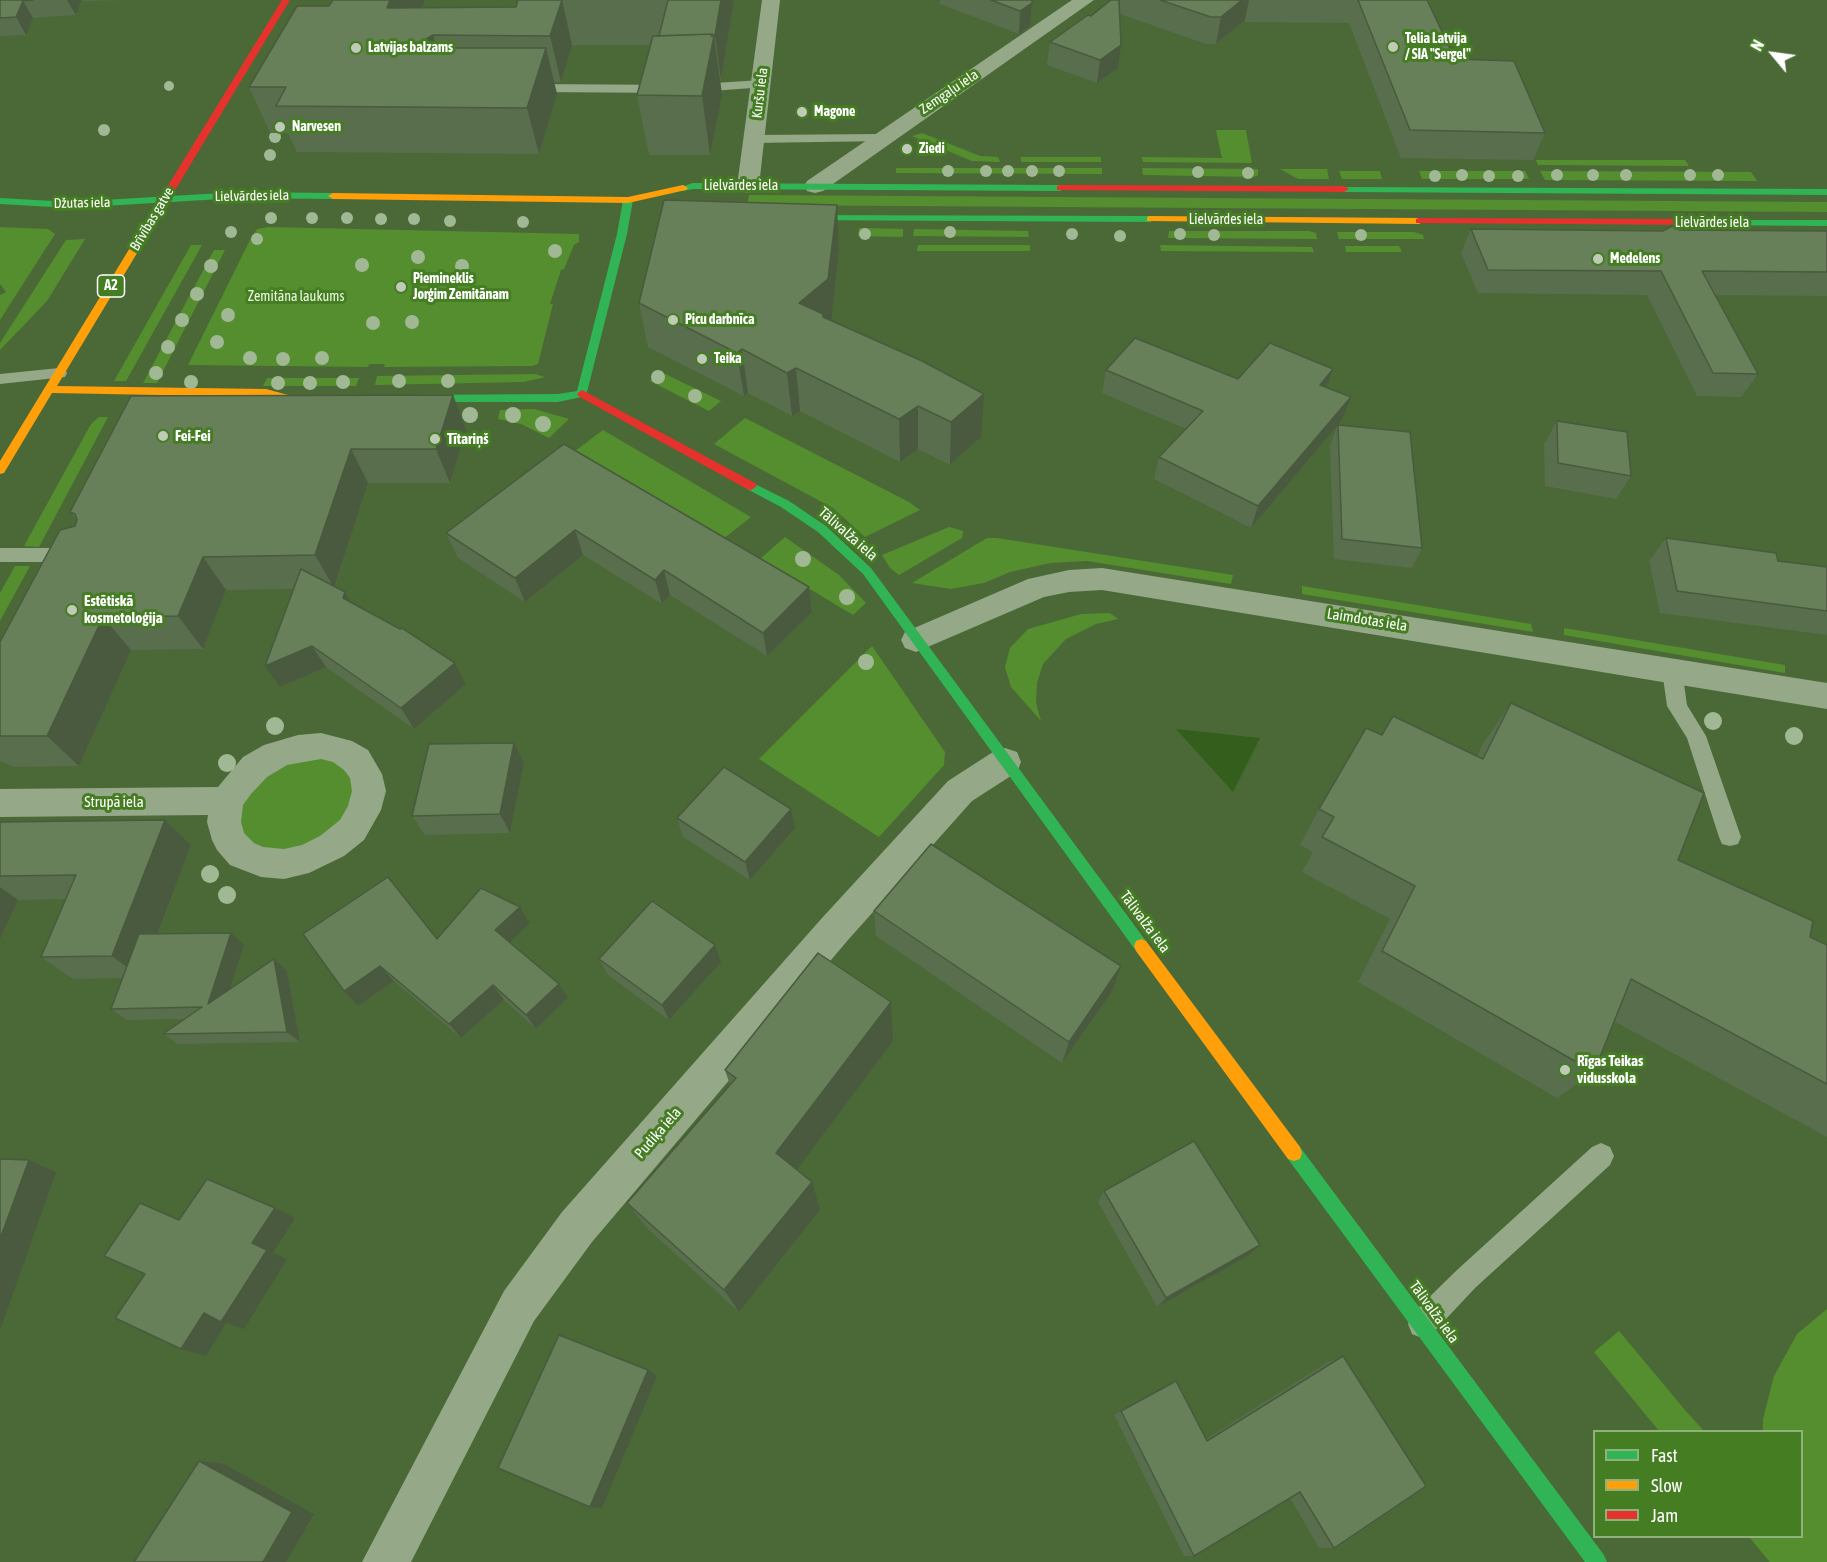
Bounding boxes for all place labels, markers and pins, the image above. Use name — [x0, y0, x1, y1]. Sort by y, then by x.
place label: Telia Latvija / SIA "Sergel" — [1405, 31, 1471, 63]
place label: Latvijas balzams — [368, 40, 453, 56]
marker: Telia Latvija / SIA "Sergel" — [1386, 40, 1400, 54]
marker: Latvijas balzams — [349, 41, 363, 55]
place label: Magone — [814, 104, 855, 120]
marker: Magone — [795, 105, 809, 119]
place label: Narvesen — [292, 119, 341, 135]
marker: Narvesen — [273, 120, 287, 134]
place label: Ziedi — [919, 141, 945, 157]
marker: Ziedi — [900, 142, 914, 156]
place label: Medelens — [1610, 251, 1660, 267]
marker: Medelens — [1591, 252, 1605, 266]
place label: Piemineklis Jorģim Zemitānam — [413, 271, 509, 304]
marker: Piemineklis Jorģim Zemitānam — [394, 280, 408, 294]
place label: Picu darbnīca — [685, 312, 754, 328]
marker: Picu darbnīca — [666, 313, 680, 327]
place label: Teika — [714, 351, 742, 367]
marker: Teika — [695, 352, 709, 366]
place label: Fei-Fei — [175, 427, 211, 445]
marker: Fei-Fei — [156, 429, 170, 443]
place label: Tītariņš — [447, 430, 488, 448]
marker: Tītariņš — [428, 432, 442, 446]
place label: Estētiskā kosmetoloģija — [84, 592, 163, 627]
marker: Estētiskā kosmetoloģija — [65, 603, 79, 617]
place label: Rīgas Teikas vidusskola — [1577, 1052, 1643, 1087]
marker: Rīgas Teikas vidusskola — [1558, 1063, 1572, 1077]

